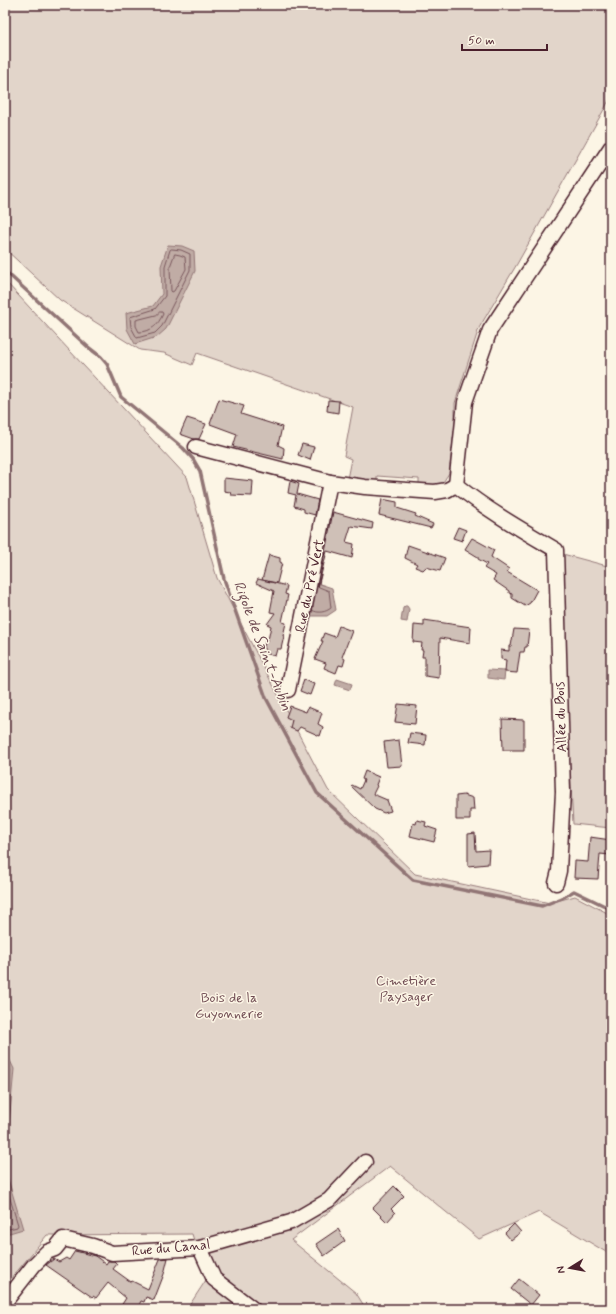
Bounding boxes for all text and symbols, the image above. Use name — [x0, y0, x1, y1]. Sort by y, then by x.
scale bar — [462, 26, 547, 52]
text: 50 m — [468, 33, 495, 49]
street label: Rue du Pré Vert — [291, 538, 329, 634]
water label: Rigole de Saint-Aubin — [226, 578, 296, 714]
street label: Allée du Bois — [551, 681, 571, 753]
park label: Cimetière Paysager — [376, 972, 436, 1006]
park label: Bois de la Guyonnerie — [195, 989, 263, 1023]
street label: Rue du Canal — [131, 1236, 211, 1260]
north arrow — [550, 1248, 590, 1288]
text: N — [554, 1265, 569, 1275]

